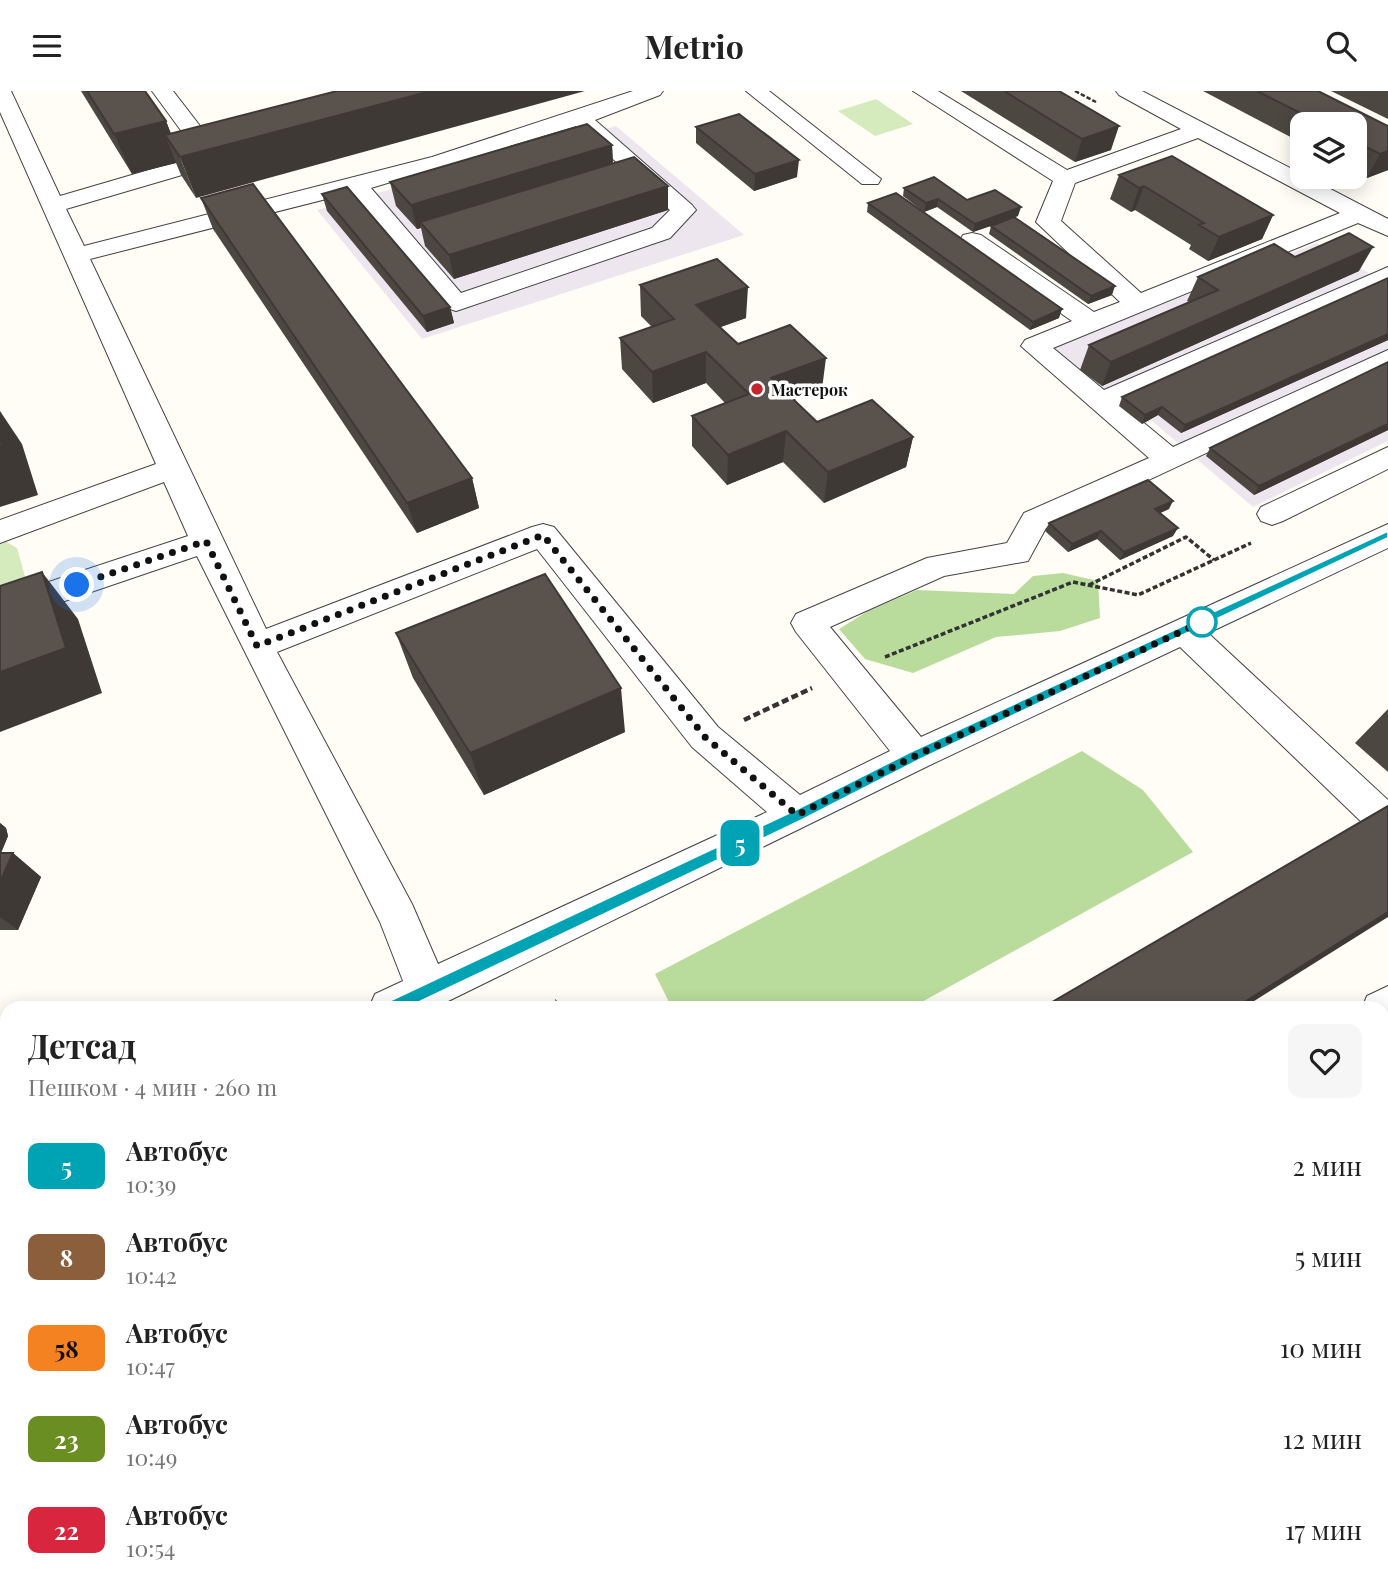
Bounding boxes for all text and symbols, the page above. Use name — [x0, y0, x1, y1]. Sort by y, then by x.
text: Metrio — [644, 24, 744, 67]
icon: menu — [28, 27, 66, 65]
icon: search — [1322, 27, 1360, 65]
map controls — [1290, 112, 1367, 189]
button: layers — [1290, 112, 1367, 189]
place label: Мастерок — [771, 379, 848, 400]
marker: Мастерок — [749, 381, 765, 397]
your location — [59, 567, 94, 602]
unlabelled marker — [1187, 607, 1217, 637]
line badge: 5 — [717, 820, 763, 866]
text: 5 — [734, 827, 746, 859]
text: Детсад — [28, 1023, 136, 1067]
button: heart — [1288, 1024, 1362, 1098]
text: Пешком · 4 мин · 260 m — [28, 1071, 277, 1102]
text: Автобус — [126, 1133, 228, 1168]
text: 2 мин — [1292, 1148, 1362, 1183]
text: 5 — [61, 1150, 72, 1182]
text: 10:39 — [126, 1168, 177, 1199]
text: Автобус — [126, 1224, 228, 1259]
text: 5 мин — [1294, 1239, 1362, 1274]
text: 8 — [60, 1241, 73, 1273]
text: 10:42 — [126, 1259, 177, 1290]
text: Автобус — [126, 1315, 228, 1350]
text: 10 мин — [1280, 1330, 1362, 1365]
text: 58 — [54, 1332, 79, 1364]
text: 10:47 — [126, 1350, 175, 1381]
text: Автобус — [126, 1406, 228, 1441]
text: 12 мин — [1283, 1421, 1362, 1456]
text: 23 — [54, 1423, 79, 1455]
text: 10:49 — [126, 1441, 178, 1472]
text: Автобус — [126, 1497, 228, 1532]
text: 17 мин — [1285, 1512, 1362, 1547]
text: 22 — [54, 1514, 79, 1546]
text: 10:54 — [126, 1532, 175, 1563]

